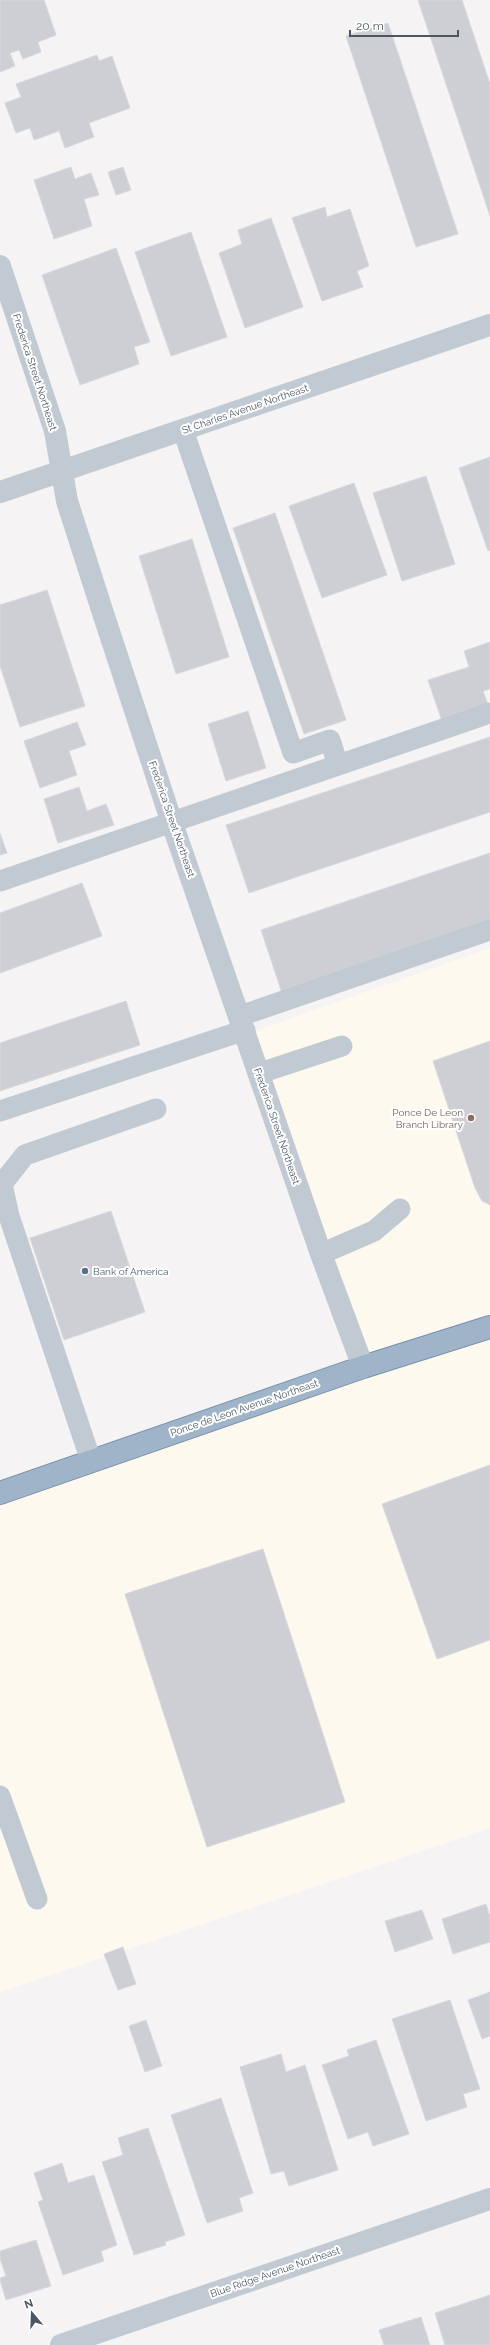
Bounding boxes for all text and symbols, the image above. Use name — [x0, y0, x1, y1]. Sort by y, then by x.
scale bar — [350, 12, 458, 38]
text: 20 m — [356, 19, 384, 33]
street label: Frederica Street Northeast — [11, 312, 59, 432]
street label: St Charles Avenue Northeast — [181, 382, 310, 436]
street label: Frederica Street Northeast — [147, 760, 197, 879]
street label: Frederica Street Northeast — [252, 1067, 302, 1186]
place label: Ponce De Leon Branch Library — [392, 1107, 464, 1130]
marker: Ponce De Leon Branch Library — [466, 1113, 476, 1123]
marker: Bank of America — [80, 1266, 90, 1276]
place label: Bank of America — [93, 1266, 168, 1277]
street label: Ponce de Leon Avenue Northeast — [169, 1377, 320, 1439]
street label: Blue Ridge Avenue Northeast — [209, 2244, 342, 2299]
north arrow — [12, 2293, 52, 2333]
text: N — [23, 2297, 35, 2312]

